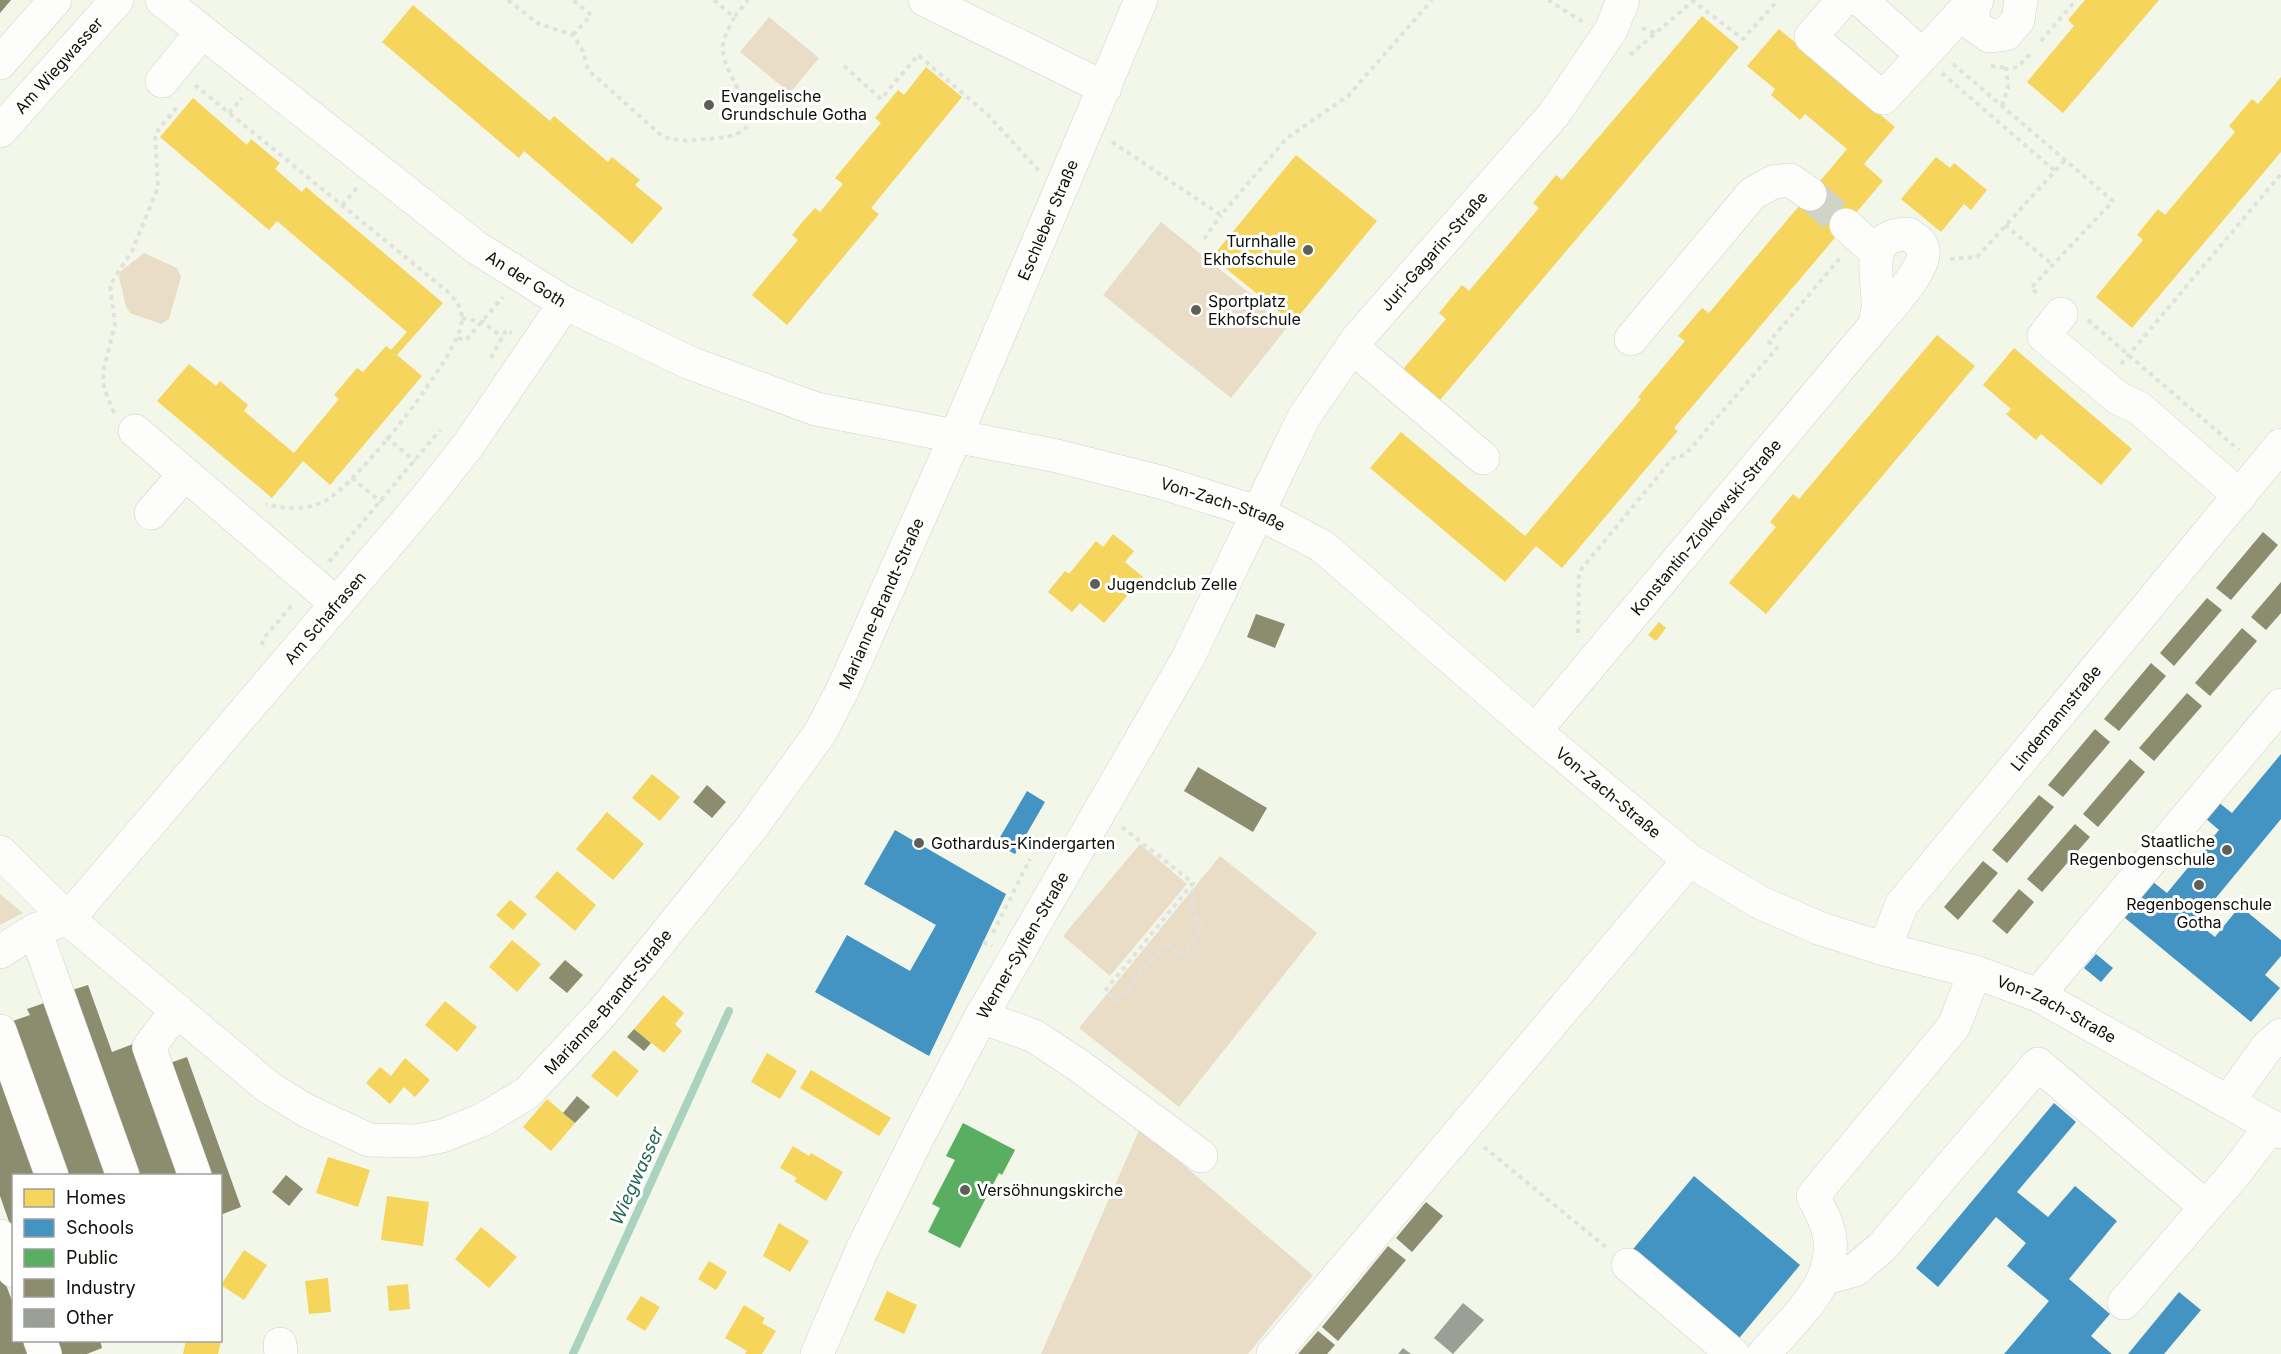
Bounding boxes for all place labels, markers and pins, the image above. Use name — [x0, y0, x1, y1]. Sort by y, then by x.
place label: Evangelische Grundschule Gotha — [721, 86, 867, 124]
marker: Evangelische Grundschule Gotha — [702, 98, 716, 112]
place label: Turnhalle Ekhofschule — [1203, 231, 1296, 269]
marker: Turnhalle Ekhofschule — [1301, 243, 1315, 257]
place label: Sportplatz Ekhofschule — [1208, 291, 1301, 329]
marker: Sportplatz Ekhofschule — [1189, 303, 1203, 317]
place label: Jugendclub Zelle — [1107, 574, 1237, 594]
marker: Jugendclub Zelle — [1088, 577, 1102, 591]
place label: Staatliche Regenbogenschule — [2069, 831, 2215, 869]
place label: Gothardus-Kindergarten — [931, 833, 1115, 853]
marker: Gothardus-Kindergarten — [912, 836, 926, 850]
marker: Staatliche Regenbogenschule — [2220, 843, 2234, 857]
marker: Regenbogenschule Gotha — [2192, 878, 2206, 892]
place label: Regenbogenschule Gotha — [2126, 894, 2272, 932]
place label: Versöhnungskirche — [977, 1180, 1123, 1200]
marker: Versöhnungskirche — [958, 1183, 972, 1197]

